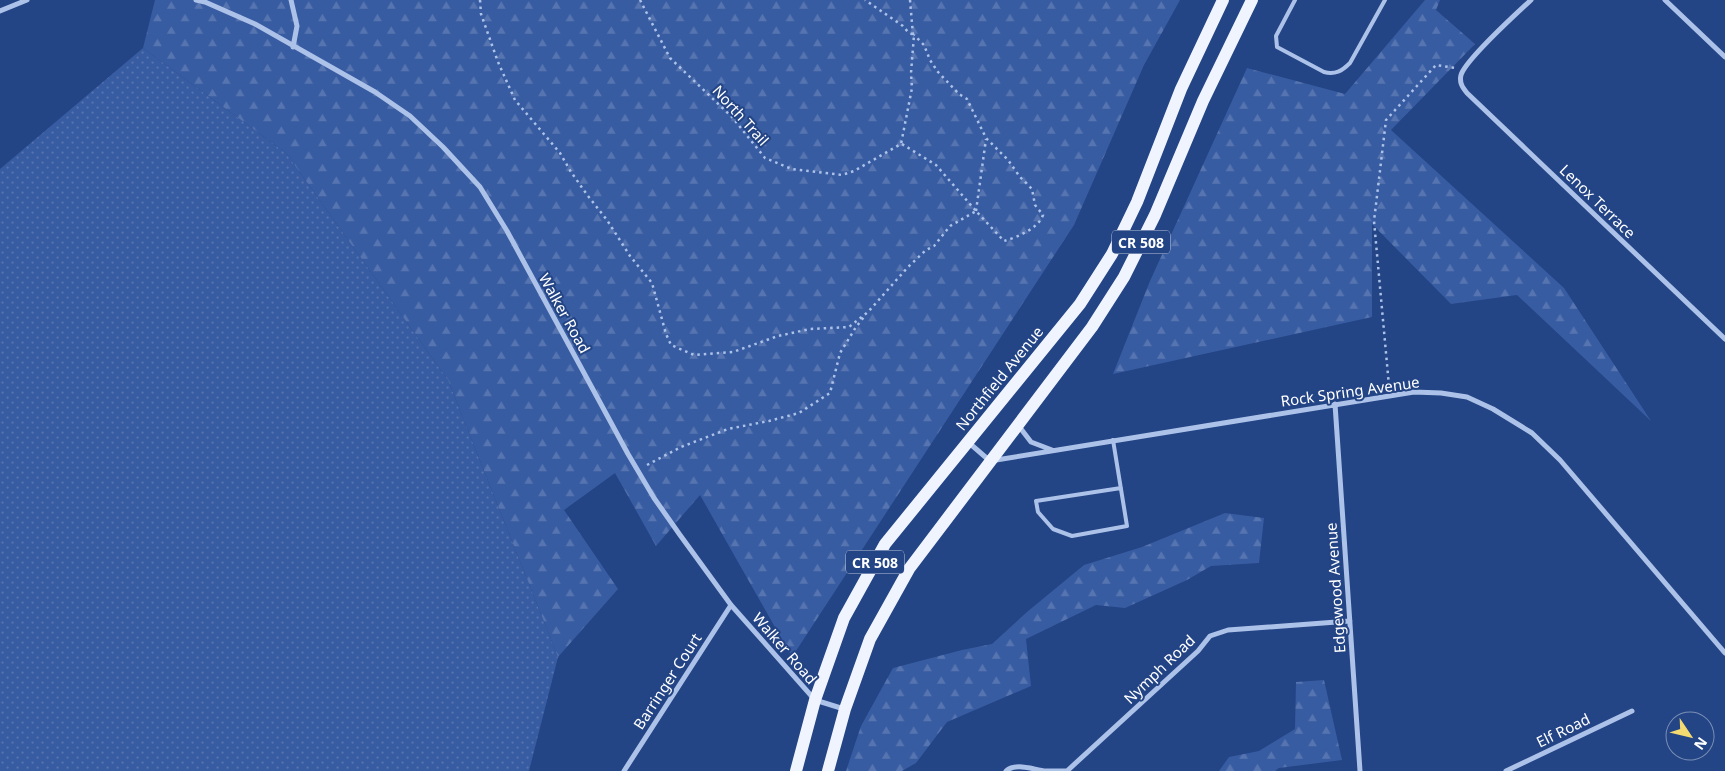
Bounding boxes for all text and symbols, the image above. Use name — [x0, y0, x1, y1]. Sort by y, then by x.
street label: North Trail — [709, 80, 773, 150]
street label: Lenox Terrace — [1556, 160, 1640, 242]
road number: CR 508 — [1112, 230, 1170, 253]
street label: Walker Road — [535, 269, 595, 357]
street label: Northfield Avenue — [951, 322, 1047, 434]
street label: Rock Spring Avenue — [1279, 371, 1421, 411]
street label: Edgewood Avenue — [1320, 522, 1350, 654]
road number: CR 508 — [846, 550, 904, 574]
street label: Walker Road — [748, 608, 822, 688]
street label: Barringer Court — [628, 629, 706, 733]
street label: Nymph Road — [1119, 630, 1199, 708]
street label: Elf Road — [1533, 708, 1593, 752]
north arrow — [1665, 711, 1715, 761]
text: N — [1690, 734, 1712, 754]

